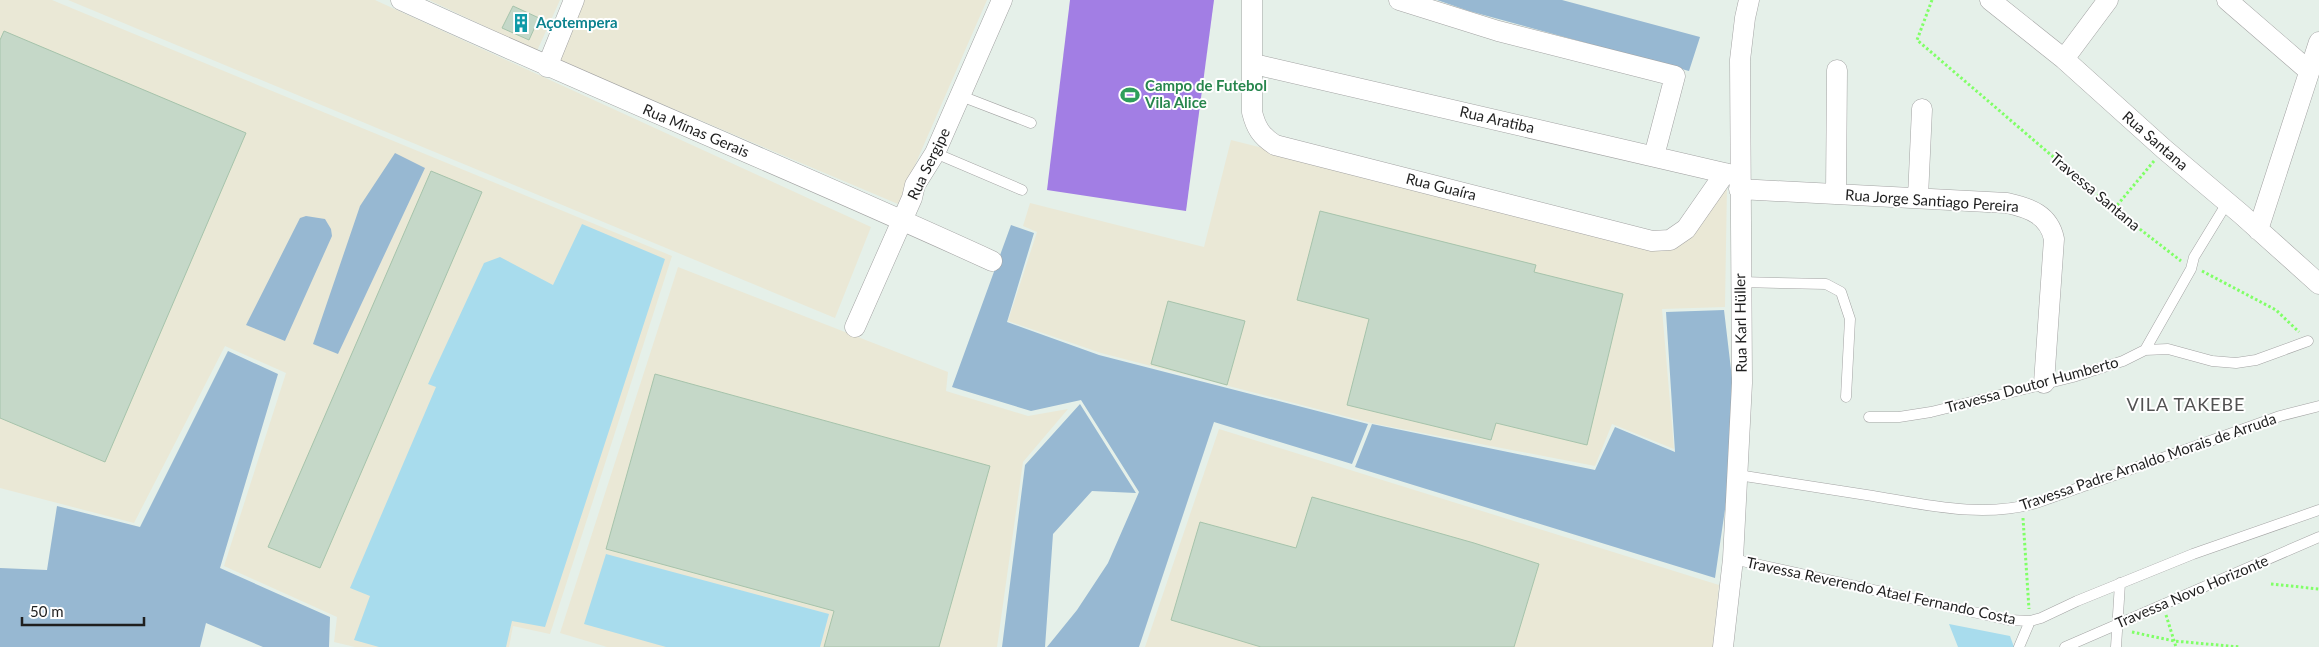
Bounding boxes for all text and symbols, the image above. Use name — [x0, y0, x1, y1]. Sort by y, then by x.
building icon: Açotempera — [510, 12, 532, 34]
place label: Açotempera — [535, 13, 618, 31]
place label: Campo de Futebol Vila Alice — [1144, 76, 1267, 111]
sports icon: Campo de Futebol Vila Alice — [1119, 84, 1141, 106]
street label: Rua Minas Gerais — [640, 100, 752, 161]
street label: Rua Aratiba — [1458, 102, 1536, 136]
street label: Rua Santana — [2119, 107, 2192, 174]
street label: Rua Sergipe — [903, 125, 953, 202]
street label: Travessa Santana — [2047, 148, 2144, 234]
street label: Rua Guaíra — [1404, 169, 1478, 203]
street label: Rua Jorge Santiago Pereira — [1845, 185, 2020, 215]
street label: Rua Karl Hüller — [1730, 273, 1750, 373]
street label: Travessa Doutor Humberto — [1943, 352, 2120, 416]
district label: VILA TAKEBE — [2126, 393, 2246, 415]
street label: Travessa Padre Arnaldo Morais de Arruda — [2017, 409, 2278, 514]
street label: Travessa Novo Horizonte — [2112, 551, 2271, 631]
street label: Travessa Reverendo Atael Fernando Costa — [1745, 553, 2018, 627]
scale bar — [22, 594, 145, 626]
text: 50 m — [30, 602, 64, 620]

